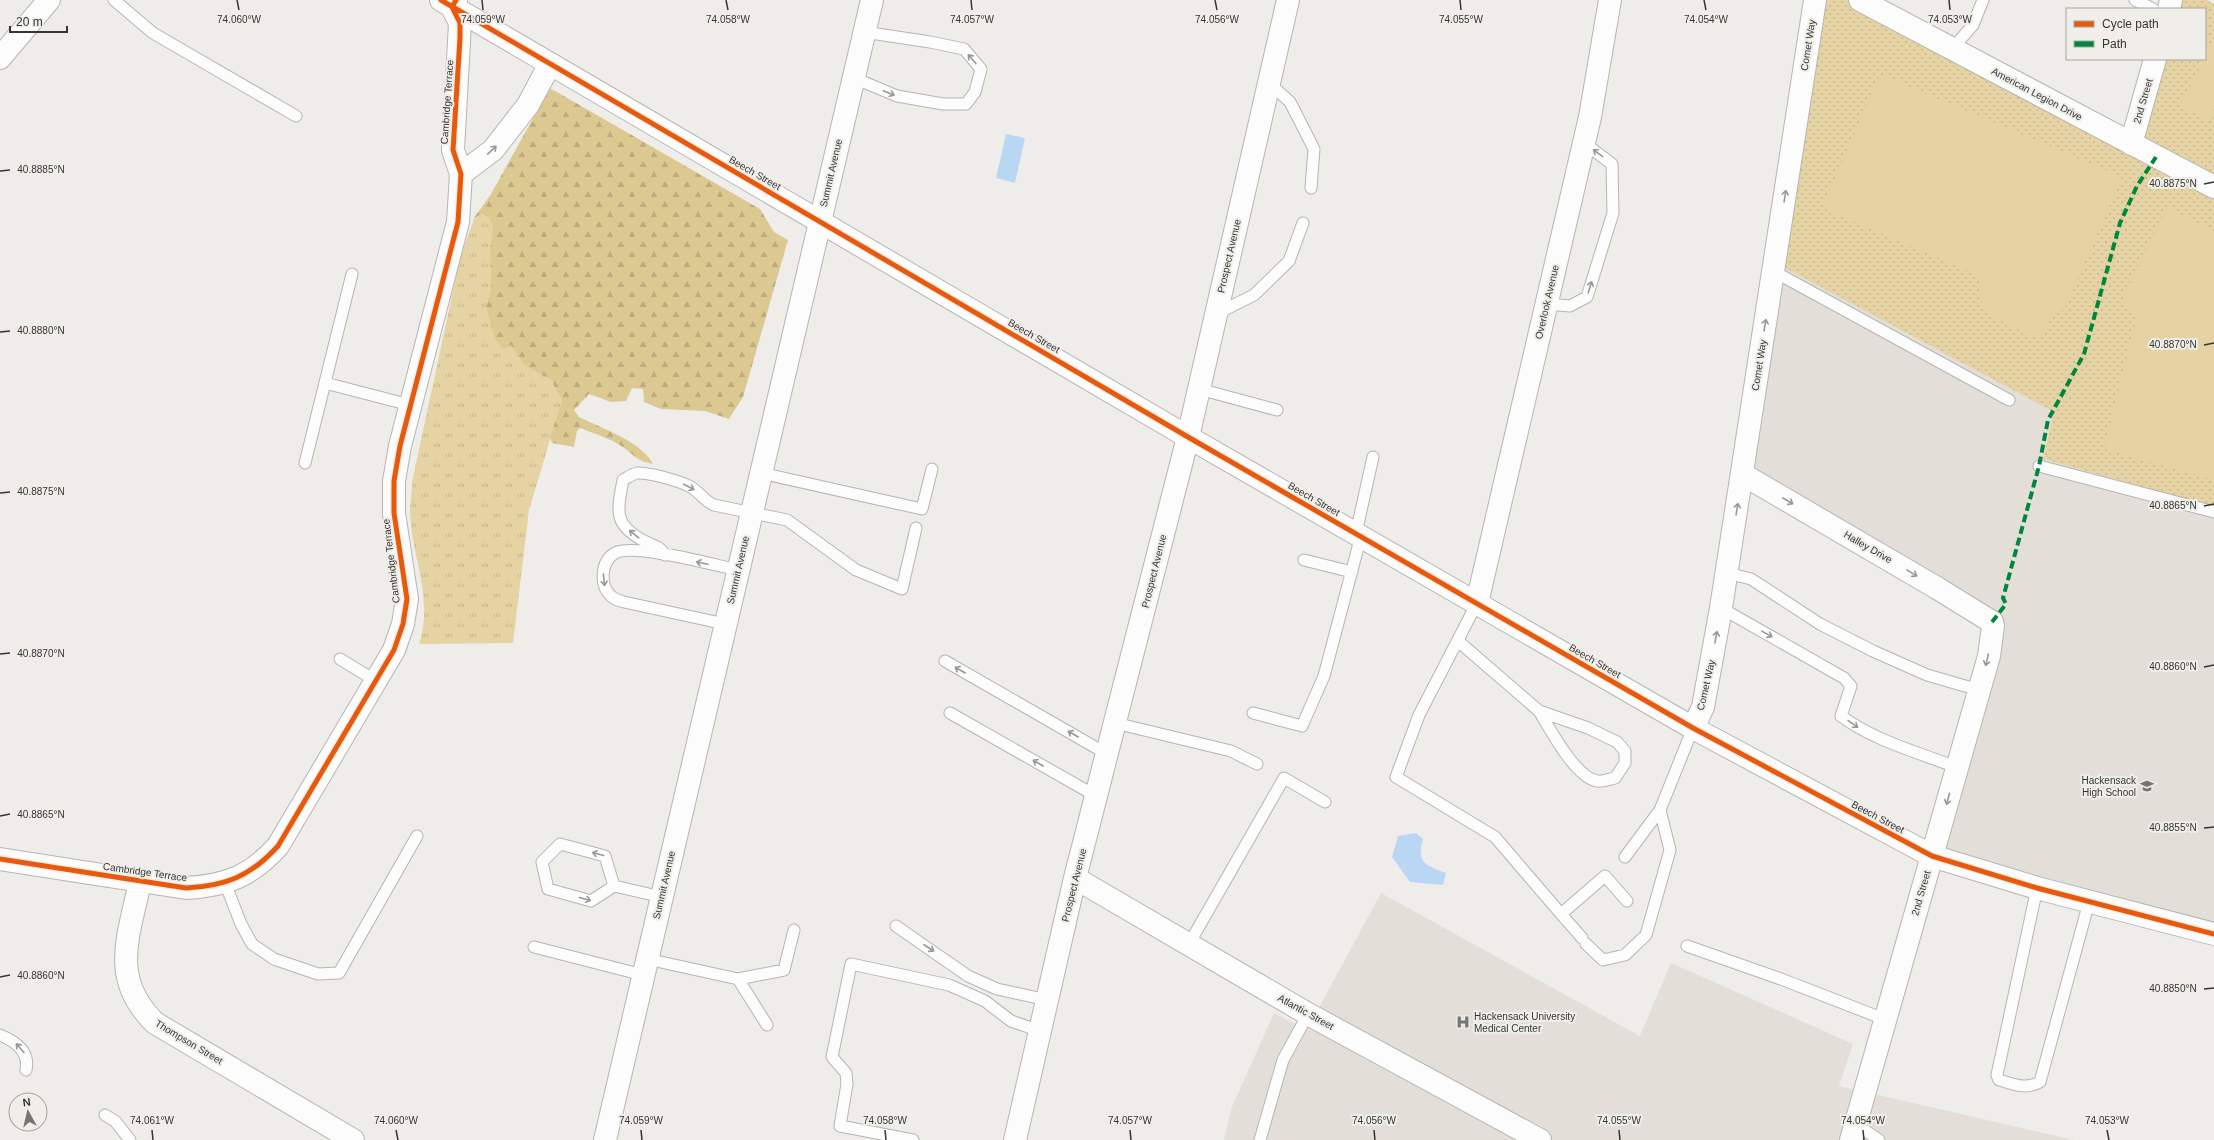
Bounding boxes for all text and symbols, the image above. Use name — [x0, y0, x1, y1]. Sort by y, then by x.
scale bar — [10, 8, 67, 34]
legend — [2066, 8, 2206, 60]
text: 74.060°W — [217, 14, 262, 25]
text: 74.059°W — [461, 14, 506, 25]
text: 74.058°W — [706, 14, 751, 25]
text: 74.057°W — [950, 14, 995, 25]
text: 74.056°W — [1195, 14, 1240, 25]
text: 74.055°W — [1439, 14, 1484, 25]
text: 74.054°W — [1684, 14, 1729, 25]
text: 74.053°W — [1928, 14, 1973, 25]
text: 20 m — [16, 15, 43, 29]
text: Cycle path — [2102, 17, 2159, 31]
street label: Comet Way — [1799, 19, 1817, 71]
text: Path — [2102, 37, 2127, 51]
one-way arrow — [967, 54, 977, 64]
street label: Cambridge Terrace — [439, 59, 455, 145]
street label: American Legion Drive — [1990, 65, 2085, 123]
street label: 2nd Street — [2131, 77, 2155, 125]
one-way arrow — [883, 90, 895, 97]
street label: Summit Avenue — [818, 137, 844, 208]
one-way arrow — [487, 145, 497, 155]
one-way arrow — [1593, 149, 1604, 158]
street label: Beech Street — [727, 154, 783, 192]
text: 40.8885°N — [17, 164, 65, 175]
text: 40.8875°N — [2149, 178, 2197, 189]
one-way arrow — [1781, 190, 1789, 203]
street label: Prospect Avenue — [1215, 218, 1243, 294]
street label: Overlook Avenue — [1533, 263, 1561, 340]
one-way arrow — [1587, 280, 1594, 293]
street label: Beech Street — [1006, 317, 1062, 355]
one-way arrow — [1761, 319, 1769, 332]
text: 40.8880°N — [17, 325, 65, 336]
street label: Comet Way — [1750, 339, 1768, 391]
text: 40.8870°N — [2149, 339, 2197, 350]
street label: Beech Street — [1286, 480, 1342, 518]
one-way arrow — [682, 484, 694, 491]
text: 40.8875°N — [17, 486, 65, 497]
one-way arrow — [1782, 497, 1794, 505]
text: 40.8865°N — [2149, 500, 2197, 511]
one-way arrow — [1733, 502, 1741, 515]
street label: Cambridge Terrace — [380, 518, 402, 604]
street label: Halley Drive — [1842, 529, 1894, 565]
one-way arrow — [629, 530, 639, 539]
street label: Prospect Avenue — [1140, 533, 1169, 609]
street label: Summit Avenue — [725, 534, 751, 605]
one-way arrow — [696, 558, 709, 566]
one-way arrow — [1906, 570, 1918, 578]
one-way arrow — [600, 573, 608, 586]
one-way arrow — [1712, 631, 1720, 644]
one-way arrow — [1761, 631, 1773, 639]
street label: Beech Street — [1567, 642, 1623, 680]
text: 40.8870°N — [17, 648, 65, 659]
one-way arrow — [1983, 654, 1991, 667]
street label: Comet Way — [1695, 658, 1717, 712]
text: 40.8860°N — [2149, 661, 2197, 672]
one-way arrow — [954, 666, 966, 674]
one-way arrow — [1847, 720, 1858, 728]
one-way arrow — [1067, 730, 1079, 738]
one-way arrow — [1032, 759, 1044, 767]
place label: Hackensack High School — [2082, 775, 2137, 798]
school or university icon: Hackensack High School — [2139, 778, 2155, 794]
one-way arrow — [1944, 792, 1951, 805]
street label: Beech Street — [1850, 799, 1906, 836]
text: 40.8865°N — [17, 809, 65, 820]
text: 40.8855°N — [2149, 822, 2197, 833]
street label: Prospect Avenue — [1060, 847, 1089, 923]
street label: Summit Avenue — [651, 849, 677, 920]
one-way arrow — [591, 850, 604, 857]
street label: Cambridge Terrace — [102, 861, 188, 883]
street label: 2nd Street — [1909, 869, 1933, 917]
one-way arrow — [578, 896, 591, 903]
one-way arrow — [923, 944, 934, 952]
text: 40.8860°N — [17, 970, 65, 981]
text: 40.8850°N — [2149, 983, 2197, 994]
street label: Atlantic Street — [1276, 992, 1336, 1032]
place label: Hackensack University Medical Center — [1474, 1011, 1575, 1034]
hospital icon: Hackensack University Medical Center — [1455, 1014, 1471, 1030]
street label: Thompson Street — [153, 1018, 225, 1067]
one-way arrow — [15, 1043, 24, 1053]
north arrow — [8, 1092, 48, 1132]
text: N — [22, 1096, 31, 1109]
text: 74.061°W — [130, 1115, 175, 1126]
text: 74.060°W — [374, 1115, 419, 1126]
text: 74.059°W — [619, 1115, 664, 1126]
text: 74.058°W — [863, 1115, 908, 1126]
text: 74.057°W — [1108, 1115, 1153, 1126]
text: 74.056°W — [1352, 1115, 1397, 1126]
text: 74.055°W — [1597, 1115, 1642, 1126]
text: 74.054°W — [1841, 1115, 1886, 1126]
text: 74.053°W — [2085, 1115, 2130, 1126]

